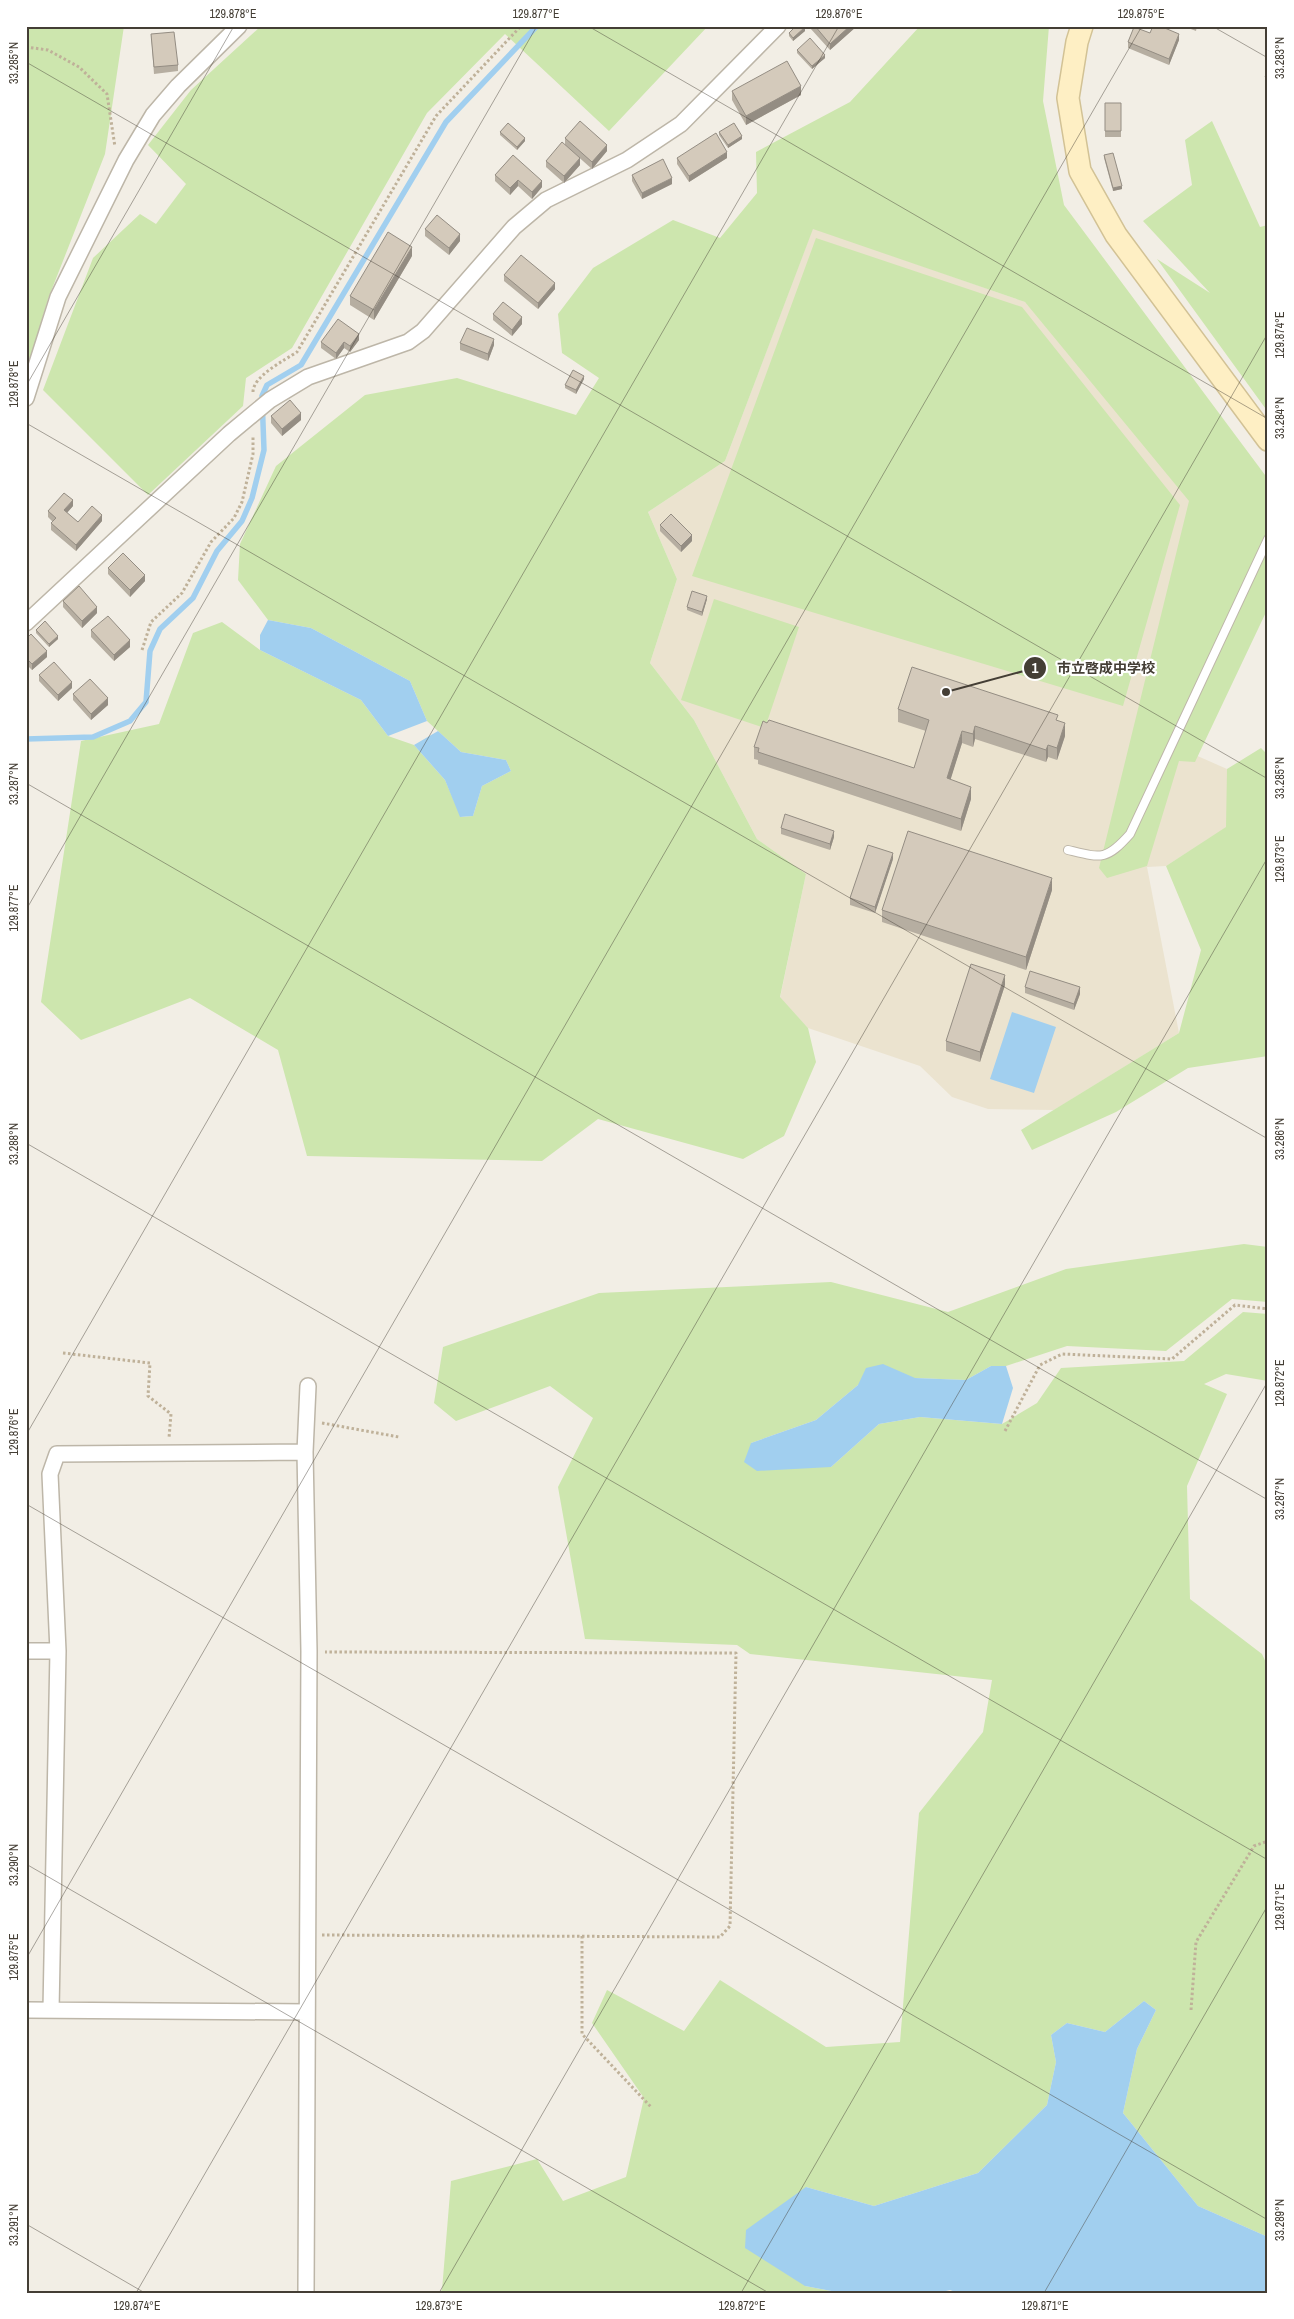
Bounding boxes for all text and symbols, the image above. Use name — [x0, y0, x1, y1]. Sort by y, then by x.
text: 129.878°E — [210, 6, 256, 22]
text: 129.877°E — [513, 6, 559, 22]
text: 129.876°E — [816, 6, 862, 22]
text: 129.875°E — [1118, 6, 1164, 22]
text: 33.283°N — [1272, 37, 1288, 79]
text: 33.285°N — [6, 42, 22, 84]
text: 129.874°E — [1272, 312, 1288, 358]
text: 129.878°E — [6, 361, 22, 407]
text: 33.284°N — [1272, 397, 1288, 439]
callout: 市立啓成中学校 — [1022, 654, 1165, 683]
text: 1 — [1032, 657, 1039, 678]
text: 市立啓成中学校 — [1057, 659, 1155, 677]
text: 33.285°N — [1272, 757, 1288, 799]
text: 33.287°N — [6, 763, 22, 805]
text: 129.873°E — [1272, 836, 1288, 882]
text: 129.877°E — [6, 885, 22, 931]
text: 33.286°N — [1272, 1118, 1288, 1160]
text: 33.288°N — [6, 1123, 22, 1165]
text: 129.872°E — [1272, 1360, 1288, 1406]
text: 129.876°E — [6, 1409, 22, 1455]
text: 33.287°N — [1272, 1478, 1288, 1520]
text: 33.290°N — [6, 1844, 22, 1886]
text: 129.871°E — [1272, 1884, 1288, 1930]
text: 129.875°E — [6, 1934, 22, 1980]
text: 33.289°N — [1272, 2199, 1288, 2241]
text: 33.291°N — [6, 2204, 22, 2246]
text: 129.874°E — [114, 2298, 160, 2314]
text: 129.873°E — [416, 2298, 462, 2314]
text: 129.872°E — [719, 2298, 765, 2314]
text: 129.871°E — [1022, 2298, 1068, 2314]

